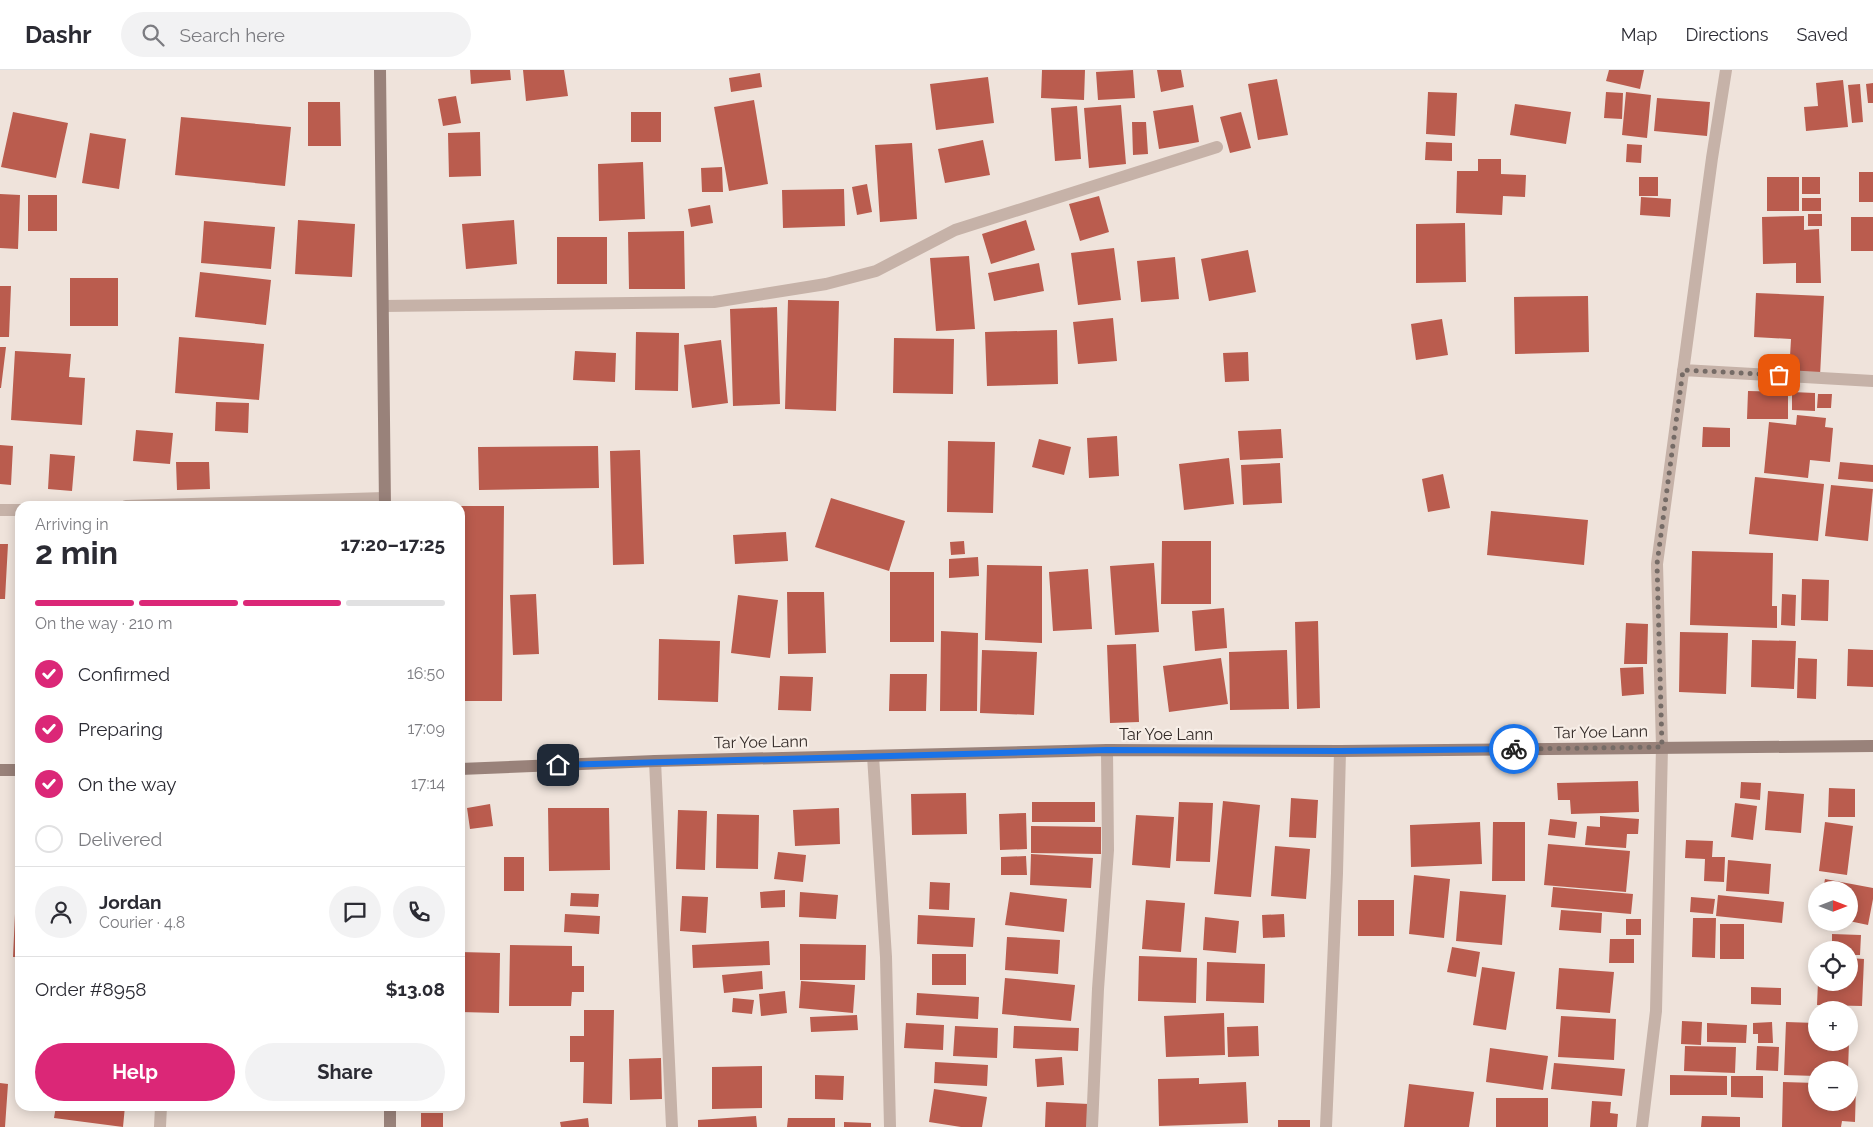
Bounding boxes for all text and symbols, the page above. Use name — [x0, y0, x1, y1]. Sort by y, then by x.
search box — [121, 12, 471, 57]
text: Dashr — [25, 20, 91, 49]
icon: search — [139, 21, 167, 49]
text: Search here — [179, 24, 285, 46]
text: Map — [1621, 24, 1657, 45]
text: Directions — [1685, 24, 1769, 45]
text: Saved — [1797, 24, 1848, 45]
pin — [1758, 354, 1800, 396]
icon: bag — [1765, 361, 1793, 389]
text: Arriving in — [35, 515, 109, 534]
text: 17:20–17:25 — [340, 533, 445, 555]
text: 2 min — [35, 534, 118, 571]
text: On the way · 210 m — [35, 614, 173, 633]
icon: check — [35, 660, 63, 688]
text: Confirmed — [78, 663, 170, 685]
text: 16:50 — [407, 664, 445, 683]
icon: check — [35, 715, 63, 743]
text: Preparing — [78, 718, 163, 740]
text: 17:09 — [408, 719, 445, 738]
street label: Tar Yoe Lann — [1554, 722, 1648, 742]
courier — [1489, 724, 1539, 774]
street label: Tar Yoe Lann — [1119, 725, 1213, 744]
street label: Tar Yoe Lann — [714, 732, 808, 752]
icon: bike — [1500, 735, 1528, 763]
pin — [537, 744, 579, 786]
icon: home — [544, 751, 572, 779]
icon: check — [35, 770, 63, 798]
text: On the way — [78, 773, 177, 795]
text: 17:14 — [411, 774, 445, 793]
text: Delivered — [78, 828, 162, 850]
north arrow — [1808, 881, 1858, 931]
map controls — [1808, 881, 1858, 1111]
button: person — [35, 886, 87, 938]
button: chat — [329, 886, 381, 938]
button: phone — [393, 886, 445, 938]
text: Jordan — [99, 891, 162, 913]
text: Courier · 4.8 — [99, 913, 185, 932]
button: locate — [1808, 941, 1858, 991]
text: Order #8958 — [35, 978, 147, 1000]
text: $13.08 — [386, 978, 445, 1000]
button: + — [1808, 1001, 1858, 1051]
button: Help — [35, 1043, 235, 1101]
button: Share — [245, 1043, 445, 1101]
button: − — [1808, 1061, 1858, 1111]

